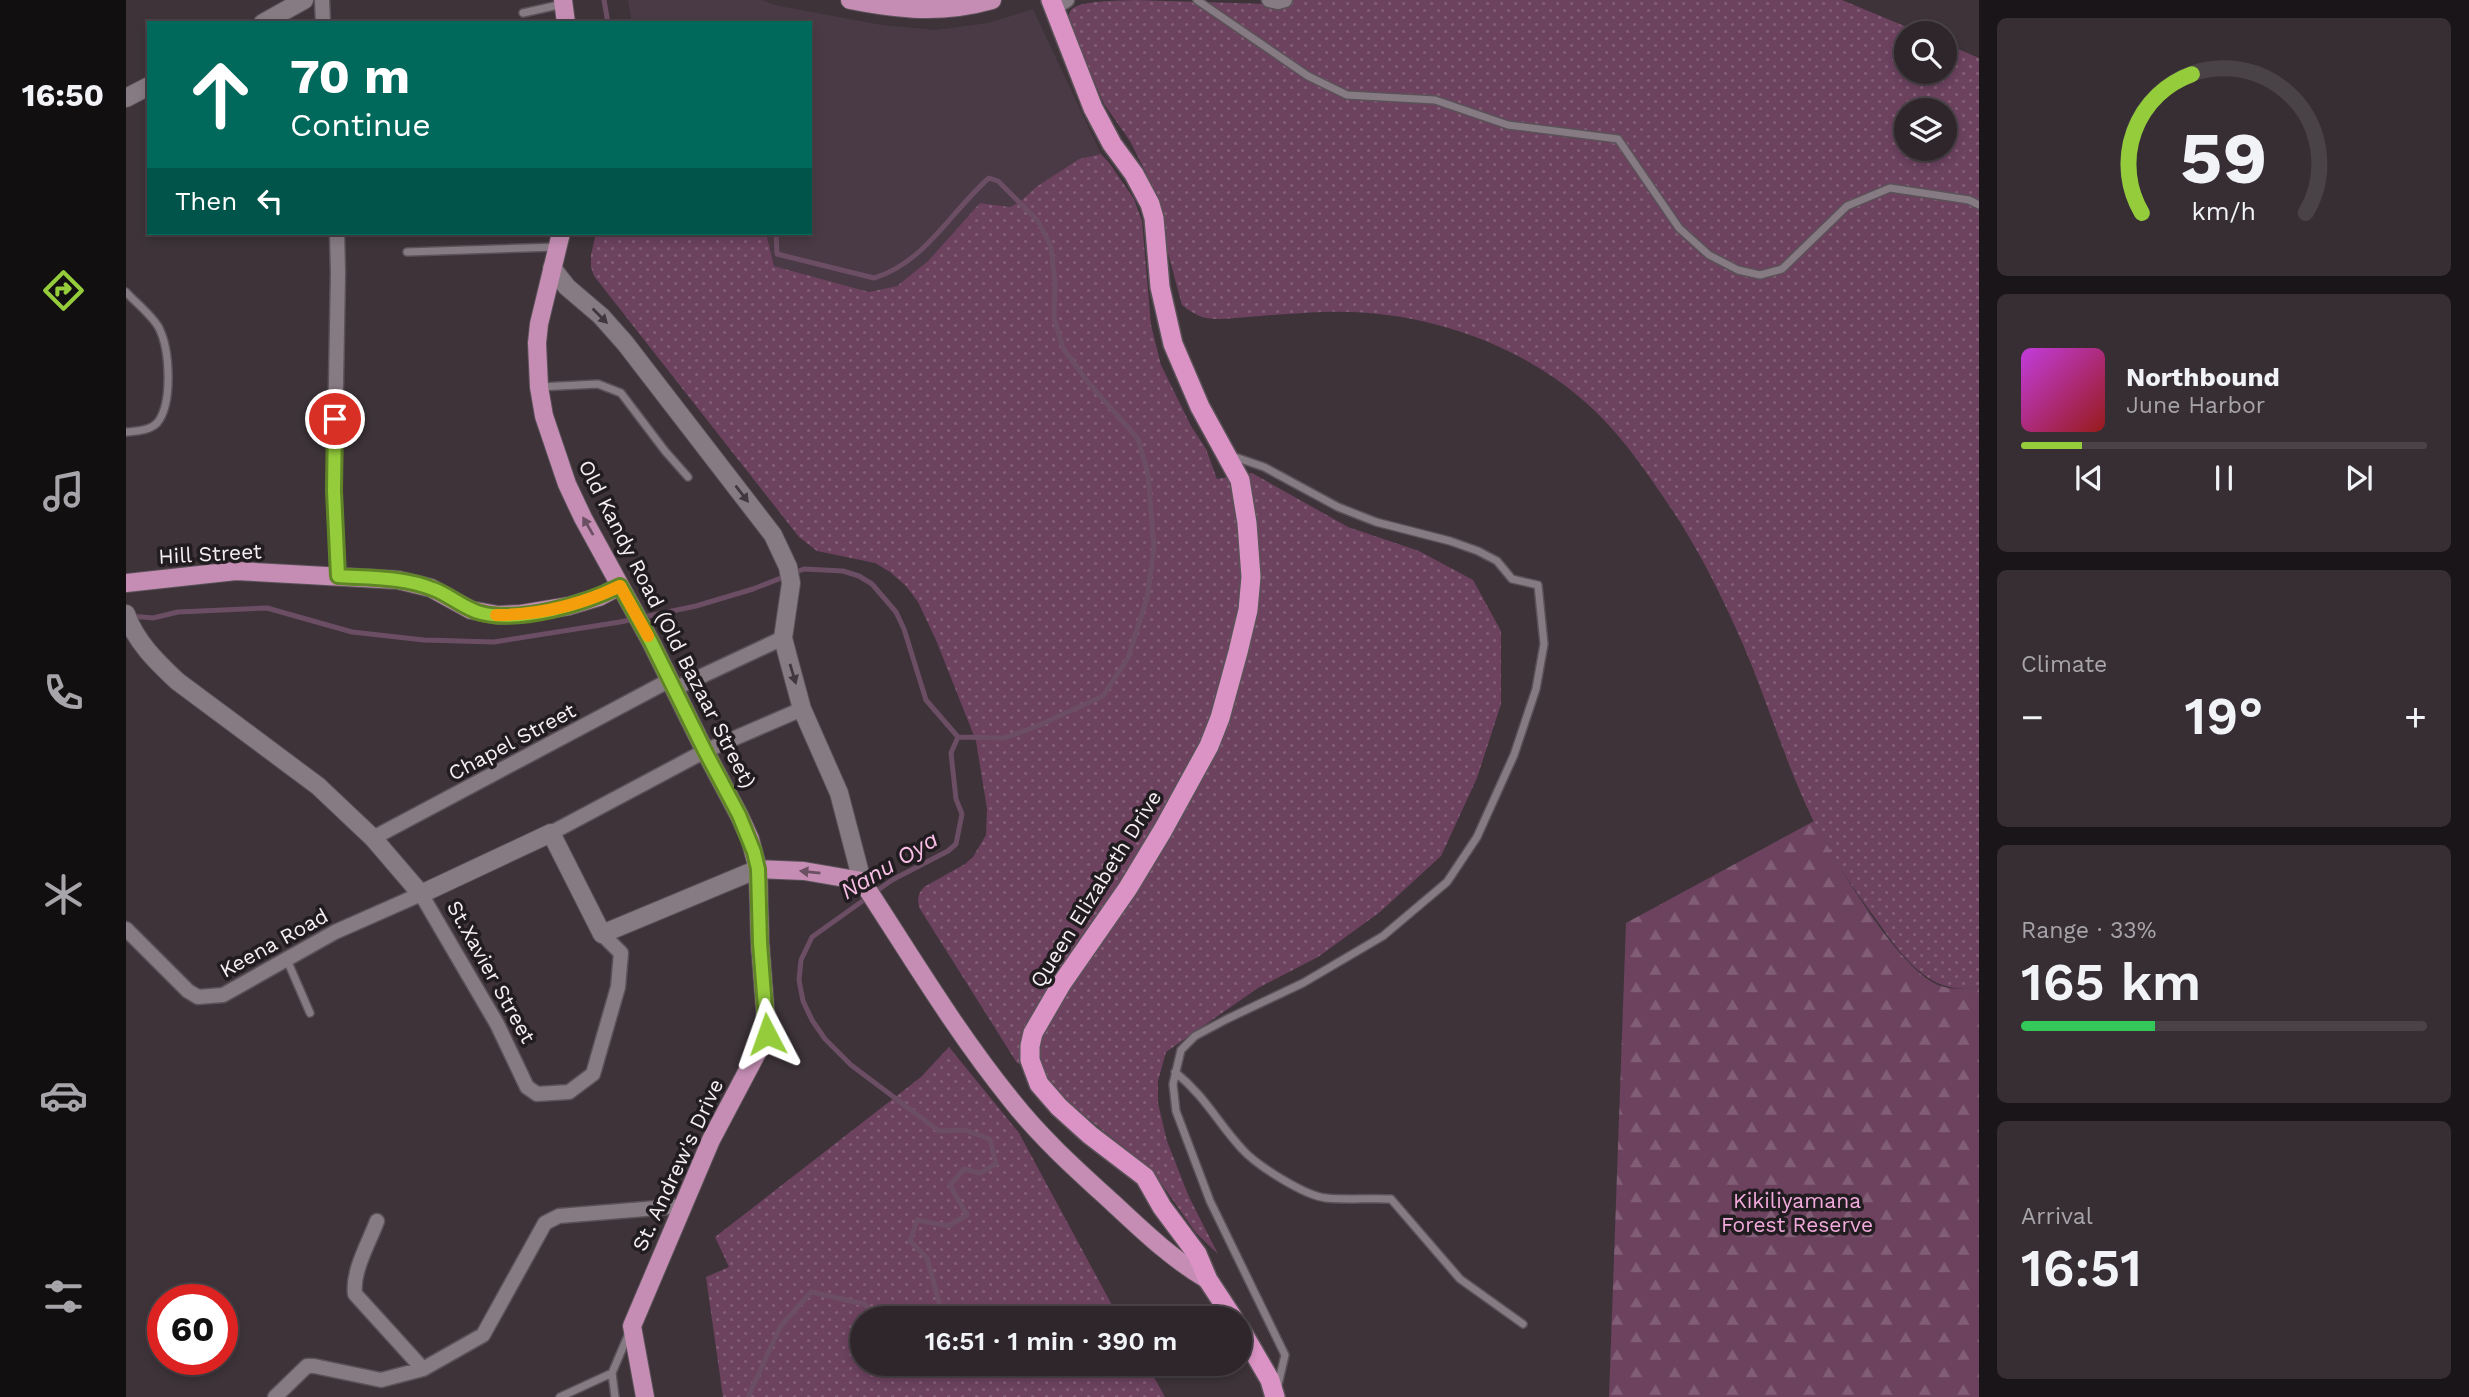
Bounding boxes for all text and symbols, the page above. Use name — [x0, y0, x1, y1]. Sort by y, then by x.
map controls — [1894, 21, 1957, 161]
button: search — [1894, 21, 1957, 84]
text: 70 m — [290, 47, 410, 105]
icon: ahead — [175, 49, 266, 140]
text: 16:50 — [22, 76, 104, 114]
button: layers — [1894, 98, 1957, 161]
text: Continue — [290, 106, 431, 144]
text: 59 — [2180, 115, 2268, 201]
icon: left — [251, 182, 289, 220]
text: Then — [175, 186, 237, 216]
text: km/h — [2192, 197, 2256, 226]
icon: directions — [39, 266, 88, 315]
one-way arrow — [592, 307, 608, 324]
text: Northbound — [2126, 362, 2280, 392]
pin — [305, 389, 365, 449]
text: June Harbor — [2126, 392, 2265, 419]
icon: arrive — [316, 400, 354, 438]
street label: Old Kandy Road (Old Bazaar Street) — [573, 456, 761, 792]
icon: previous — [2070, 459, 2108, 497]
icon: pause — [2205, 459, 2243, 497]
icon: next — [2340, 459, 2378, 497]
icon: music — [39, 467, 88, 516]
one-way arrow — [734, 485, 748, 503]
one-way arrow — [582, 517, 594, 536]
street label: Hill Street — [158, 538, 262, 569]
text: Climate — [2021, 651, 2107, 678]
one-way arrow — [788, 664, 798, 685]
icon: phone — [39, 668, 88, 717]
text: 19° — [2185, 686, 2263, 747]
text: − — [2021, 695, 2044, 739]
text: + — [2404, 695, 2427, 739]
street label: Chapel Street — [444, 697, 580, 786]
street label: Queen Elizabeth Drive — [1025, 786, 1167, 992]
water label: Nanu Oya — [836, 826, 943, 905]
one-way arrow — [799, 866, 821, 877]
icon: climate — [39, 870, 88, 919]
street label: St.Xavier Street — [442, 896, 541, 1048]
street label: Keena Road — [215, 903, 332, 983]
text: Range · 33% — [2021, 917, 2156, 944]
text: 165 km — [2021, 952, 2201, 1013]
position arrow — [730, 997, 804, 1071]
icon: car — [39, 1071, 88, 1120]
street label: St. Andrew's Drive — [627, 1075, 728, 1255]
park label: Kikiliyamana Forest Reserve — [1721, 1188, 1873, 1237]
text: Arrival — [2021, 1203, 2093, 1230]
text: 16:51 — [2021, 1238, 2142, 1299]
icon: filters — [39, 1272, 88, 1321]
speed limit sign: 60 — [147, 1284, 238, 1375]
text: 16:51 · 1 min · 390 m — [925, 1326, 1177, 1356]

